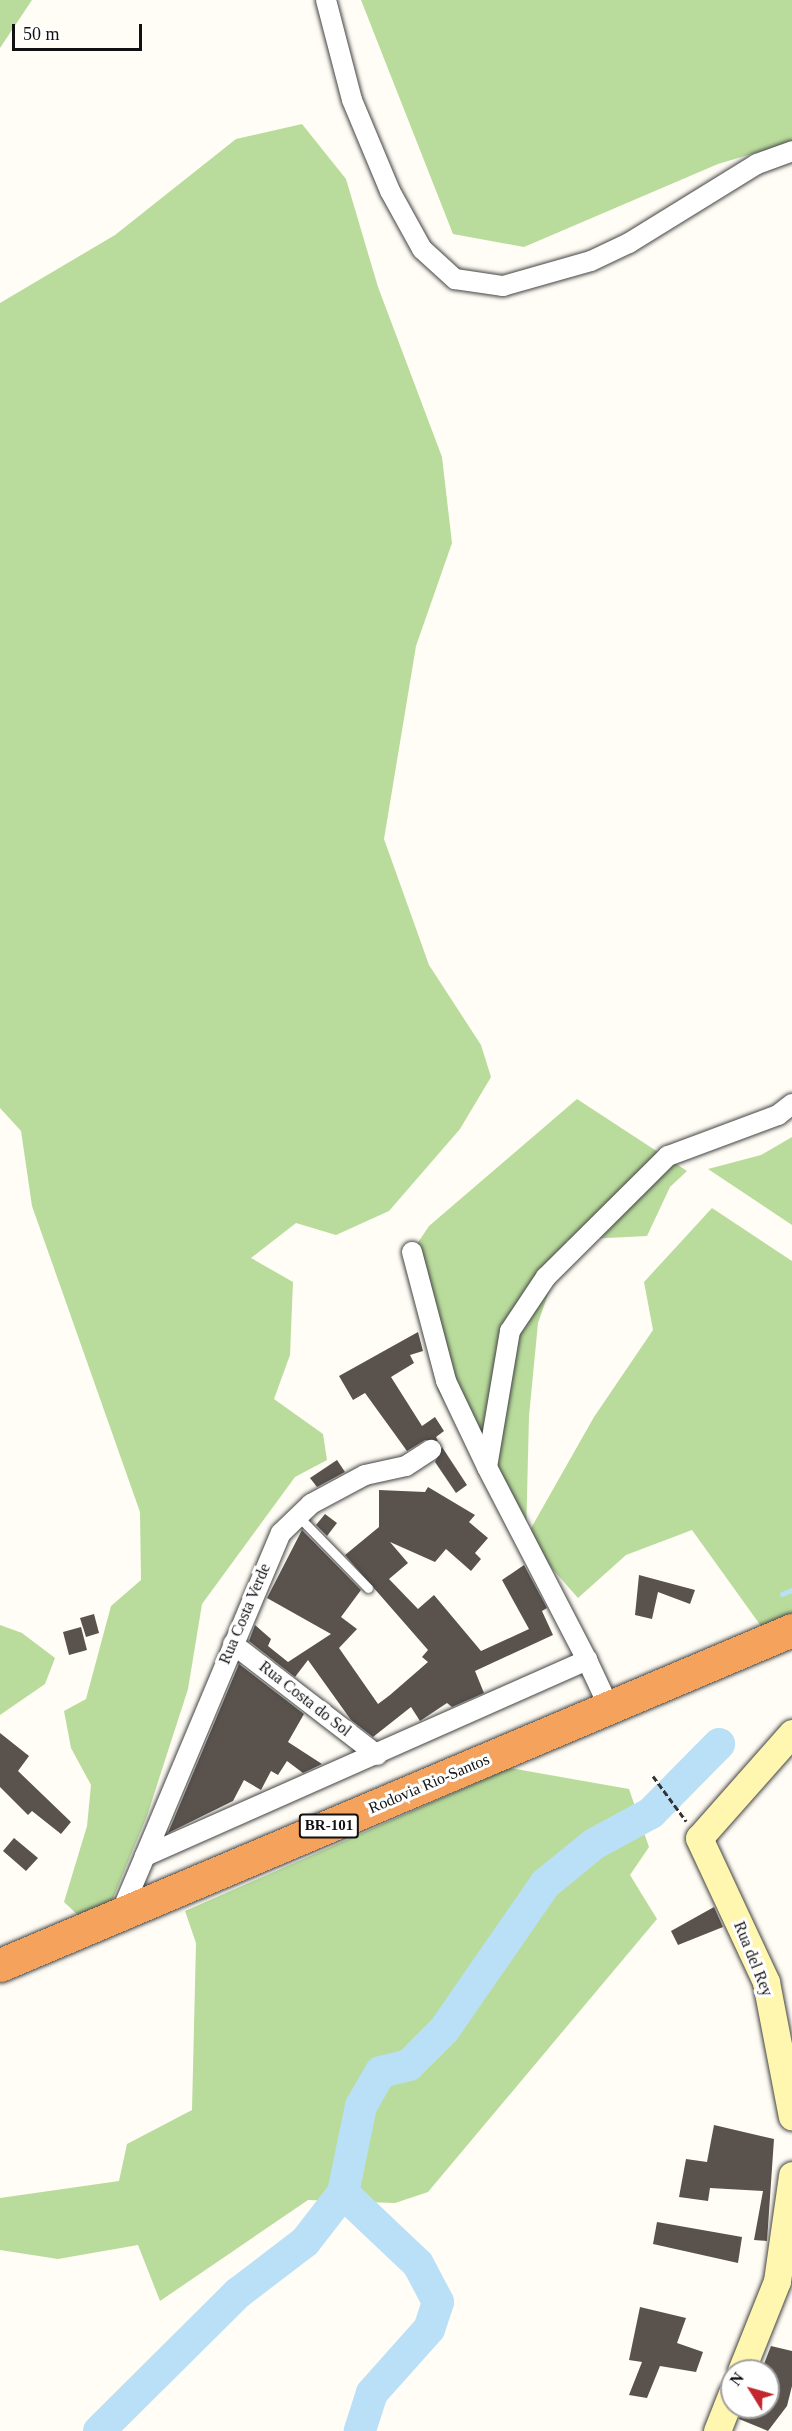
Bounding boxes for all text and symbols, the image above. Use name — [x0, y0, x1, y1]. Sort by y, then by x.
scale bar — [15, 12, 146, 50]
text: 50 m — [23, 24, 60, 44]
street label: Rua Costa Verde — [215, 1561, 275, 1667]
street label: Rua Costa do Sol — [255, 1657, 355, 1741]
street label: Rodovia Rio-Santos — [366, 1750, 492, 1818]
road number: BR-101 — [298, 1814, 360, 1838]
street label: Rua del Rey — [729, 1919, 777, 1999]
north arrow — [720, 2359, 780, 2419]
text: N — [727, 2369, 747, 2389]

